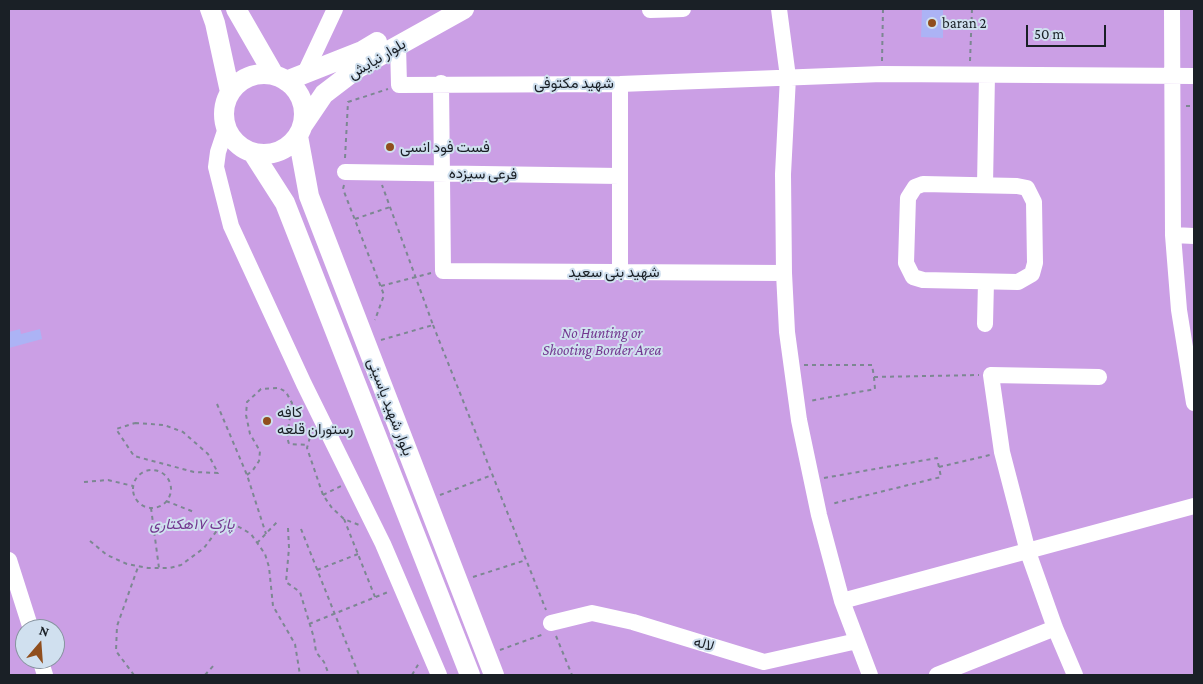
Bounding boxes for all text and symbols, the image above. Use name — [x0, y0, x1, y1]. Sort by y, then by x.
place label: baran 2 — [942, 14, 987, 32]
scale bar — [1028, 15, 1108, 47]
marker: baran 2 — [926, 17, 938, 29]
text: 50 m — [1034, 26, 1064, 42]
street label: بلوار نیایش — [345, 35, 409, 83]
street label: شهید مکتوفی — [534, 74, 614, 92]
place label: فست فود انسی — [400, 138, 490, 156]
marker: فست فود انسی — [384, 141, 396, 153]
street label: فرعی سیزده — [449, 164, 517, 184]
street label: شهید بنی سعید — [568, 263, 660, 281]
park label: No Hunting or Shooting Border Area — [542, 324, 662, 359]
street label: بلوار شهید یاسینی — [363, 355, 417, 459]
place label: کافه رستوران قلعه — [277, 403, 353, 438]
marker: کافه رستوران قلعه — [261, 415, 273, 427]
park label: پارک ۱۷هکتاری — [150, 515, 234, 533]
north arrow — [15, 619, 65, 669]
text: N — [37, 622, 51, 640]
street label: لاله — [692, 632, 716, 656]

